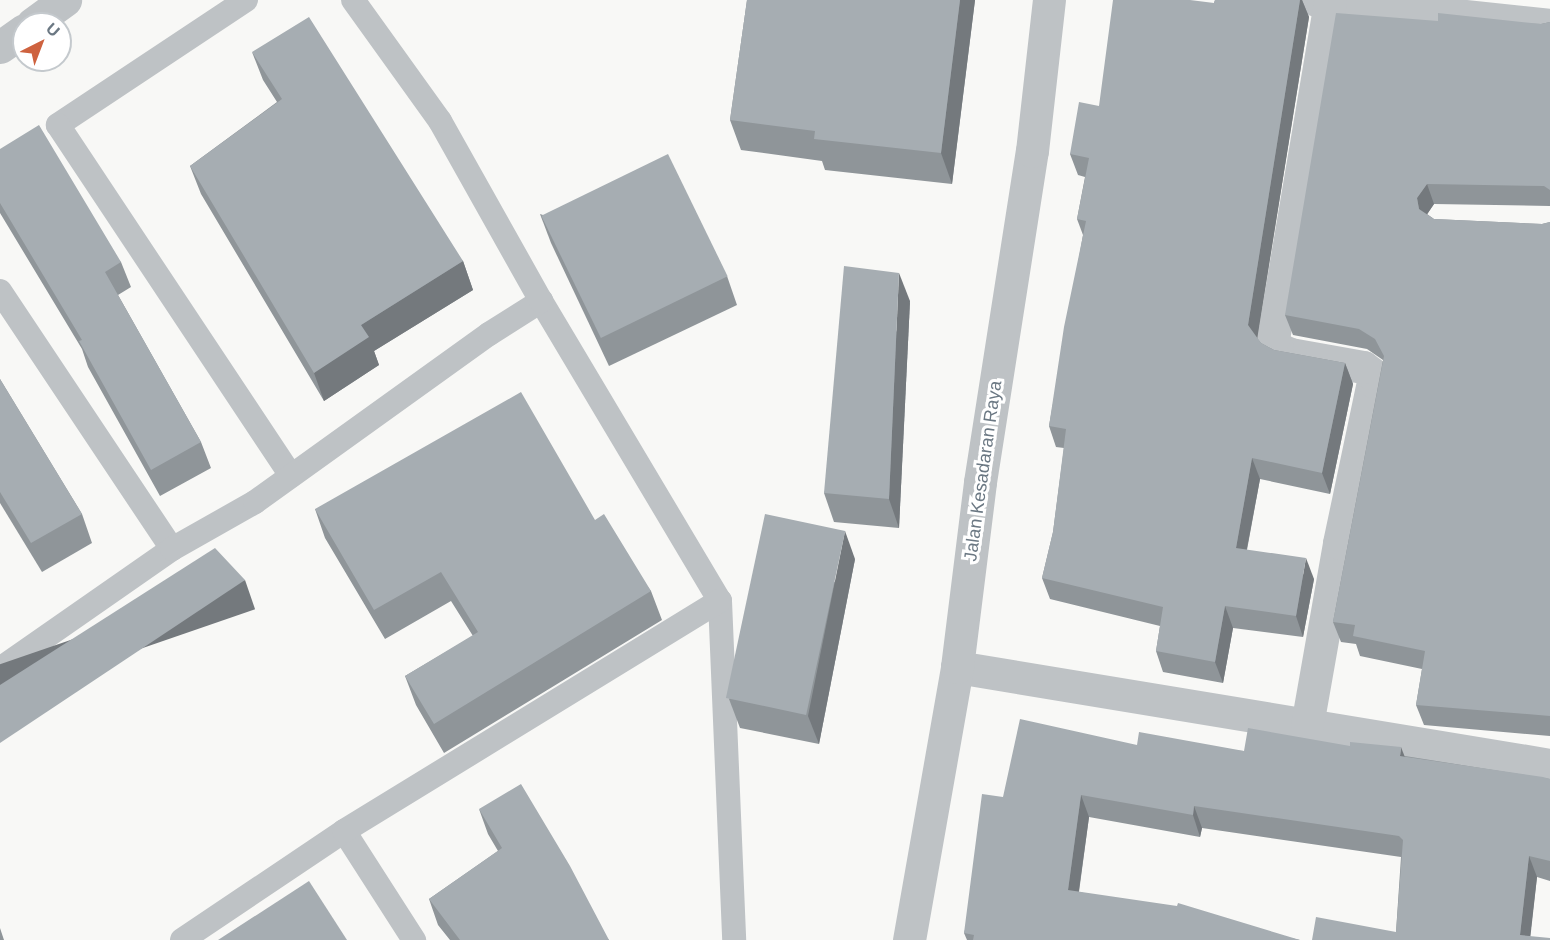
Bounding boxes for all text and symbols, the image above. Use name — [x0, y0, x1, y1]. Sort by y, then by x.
north arrow — [12, 12, 72, 72]
text: U — [43, 20, 63, 40]
street label: Jalan Kesadaran Raya — [960, 379, 1006, 563]

